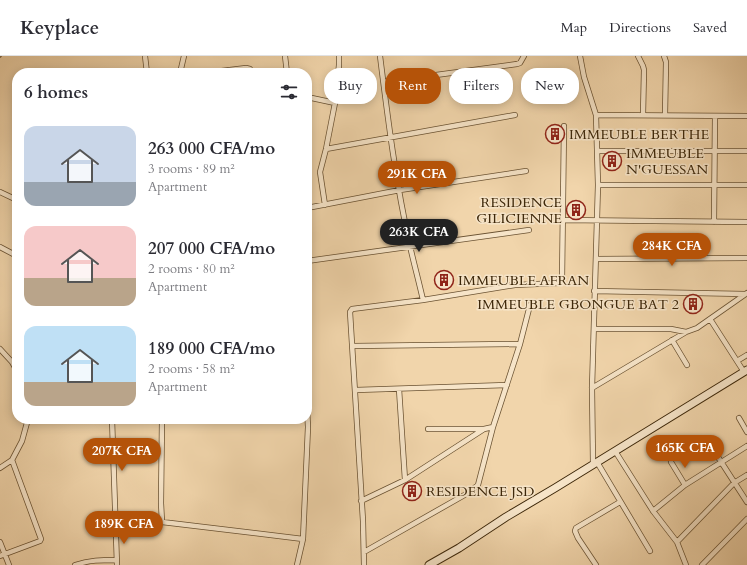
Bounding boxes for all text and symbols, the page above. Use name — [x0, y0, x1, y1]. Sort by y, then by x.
text: Keyplace — [20, 15, 99, 41]
text: Map — [561, 18, 587, 37]
text: Directions — [609, 18, 671, 37]
text: Saved — [693, 18, 727, 37]
chip: Buy — [324, 68, 377, 104]
chip: Rent — [385, 68, 441, 104]
chip: Filters — [449, 68, 513, 104]
chip: New — [521, 68, 579, 104]
text: 6 homes — [24, 81, 88, 104]
icon: filters — [278, 81, 300, 103]
building icon: IMMEUBLE BERTHE — [544, 123, 566, 145]
place label: IMMEUBLE BERTHE — [569, 125, 709, 144]
text: 263 000 CFA/mo — [148, 137, 275, 160]
icon: home — [56, 142, 104, 190]
place label: IMMEUBLE N'GUESSAN — [626, 144, 708, 179]
building icon: IMMEUBLE N'GUESSAN — [601, 150, 623, 172]
text: 3 rooms · 89 m² — [148, 160, 235, 178]
pin: 291K CFA — [376, 161, 458, 195]
text: 291K CFA — [387, 165, 447, 183]
text: Apartment — [148, 178, 207, 196]
place label: RESIDENCE GILICIENNE — [476, 193, 562, 228]
building icon: RESIDENCE GILICIENNE — [565, 199, 587, 221]
pin: 263K CFA — [378, 219, 460, 253]
text: 263K CFA — [389, 223, 449, 241]
pin: 284K CFA — [631, 233, 713, 267]
text: 207 000 CFA/mo — [148, 237, 275, 260]
text: 284K CFA — [642, 237, 702, 255]
icon: home — [56, 242, 104, 290]
text: 2 rooms · 80 m² — [148, 260, 235, 278]
building icon: IMMEUBLE AFRAN — [433, 269, 455, 291]
place label: IMMEUBLE AFRAN — [458, 271, 589, 290]
text: Apartment — [148, 278, 207, 296]
building icon: IMMEUBLE GBONGUE BAT 2 — [682, 293, 704, 315]
place label: IMMEUBLE GBONGUE BAT 2 — [477, 295, 679, 314]
text: 189 000 CFA/mo — [148, 337, 275, 360]
icon: home — [56, 342, 104, 390]
text: 2 rooms · 58 m² — [148, 360, 235, 378]
text: Apartment — [148, 378, 207, 396]
pin: 165K CFA — [644, 435, 726, 469]
pin: 207K CFA — [81, 438, 163, 472]
text: 165K CFA — [655, 439, 715, 457]
text: 207K CFA — [92, 442, 152, 460]
building icon: RESIDENCE JSD — [401, 480, 423, 502]
place label: RESIDENCE JSD — [426, 482, 534, 501]
pin: 189K CFA — [83, 511, 165, 545]
text: 189K CFA — [94, 515, 154, 533]

